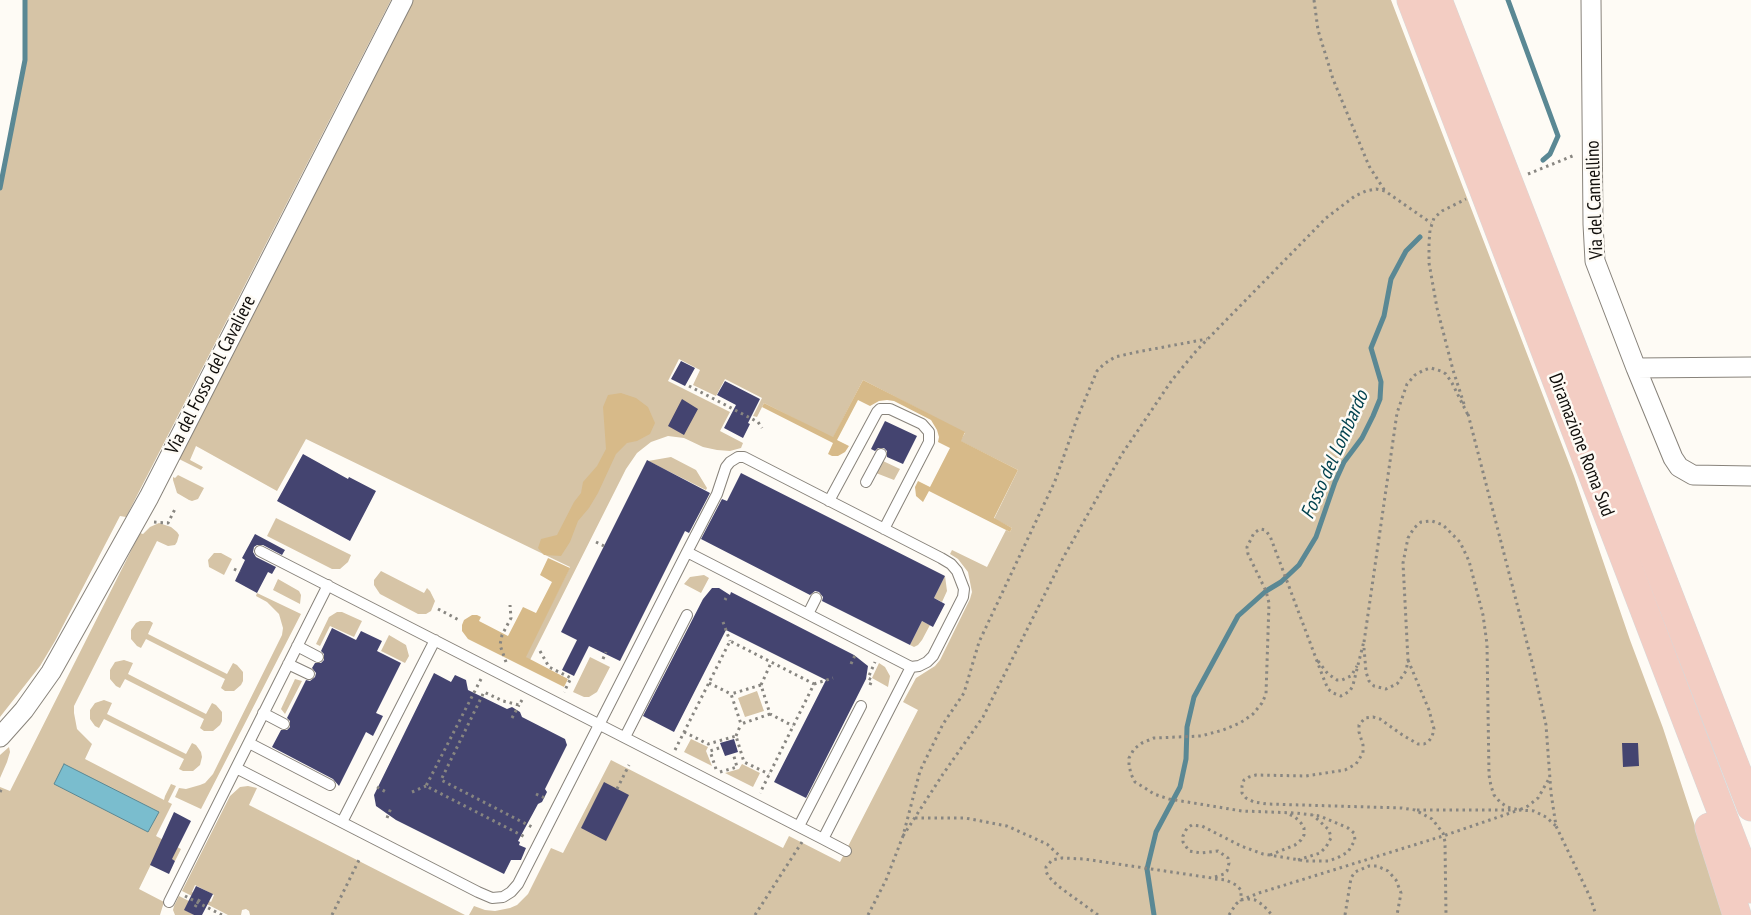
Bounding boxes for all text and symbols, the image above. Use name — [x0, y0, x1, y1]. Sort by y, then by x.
street label: Via del Cannellino — [1582, 140, 1608, 260]
street label: Via del Fosso del Cavaliere — [161, 292, 261, 458]
street label: Diramazione Roma Sud — [1543, 370, 1619, 520]
water label: Fosso del Lombardo — [1296, 387, 1374, 523]

